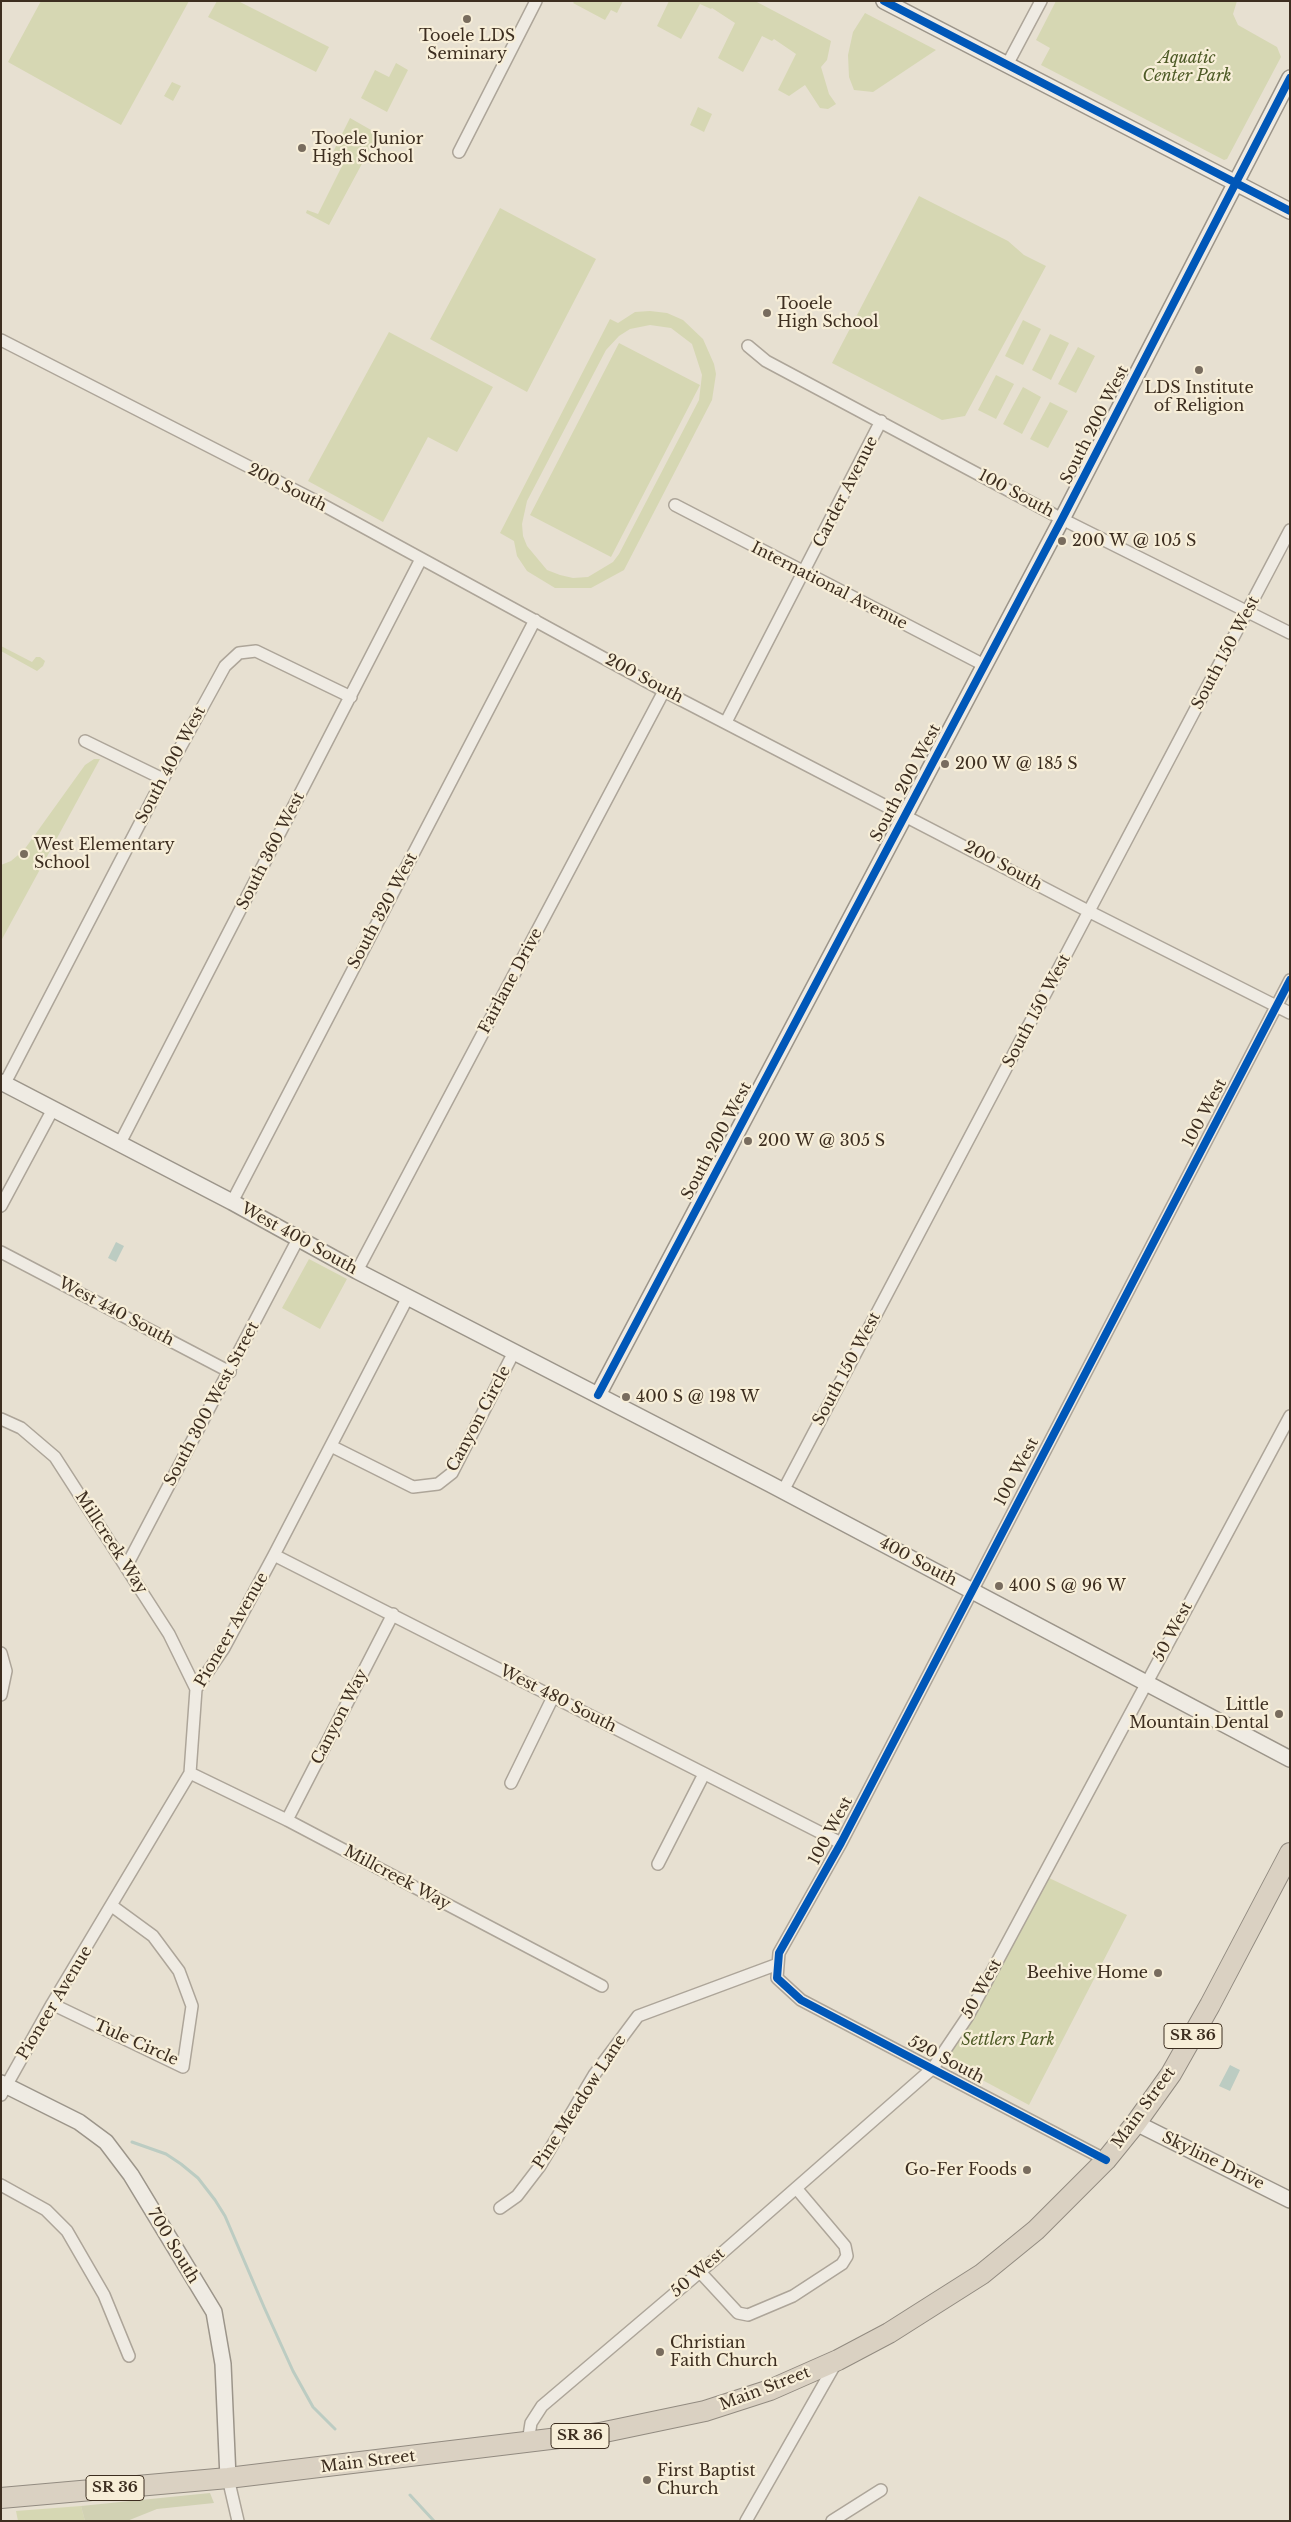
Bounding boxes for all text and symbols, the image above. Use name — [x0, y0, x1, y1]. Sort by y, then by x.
marker: Tooele LDS Seminary — [461, 13, 473, 25]
place label: Tooele LDS Seminary — [419, 26, 515, 64]
park label: Aquatic Center Park — [1143, 48, 1231, 86]
place label: Tooele Junior High School — [312, 129, 423, 167]
marker: Tooele Junior High School — [296, 142, 308, 154]
place label: Tooele High School — [777, 294, 878, 332]
marker: Tooele High School — [761, 307, 773, 319]
street label: South 200 West — [1057, 362, 1133, 488]
marker: LDS Institute of Religion — [1193, 364, 1205, 376]
place label: LDS Institute of Religion — [1144, 378, 1254, 416]
street label: Carder Avenue — [810, 433, 882, 551]
street label: 200 South — [244, 460, 330, 516]
street label: 100 South — [975, 466, 1057, 522]
place label: 200 W @ 105 S — [1072, 531, 1196, 551]
marker: 200 W @ 105 S — [1056, 535, 1068, 547]
street label: International Avenue — [748, 538, 910, 634]
street label: South 150 West — [1188, 593, 1264, 713]
street label: 200 South — [602, 650, 686, 708]
street label: South 400 West — [132, 703, 210, 827]
street label: South 200 West — [867, 721, 945, 845]
place label: 200 W @ 185 S — [955, 754, 1078, 774]
marker: 200 W @ 185 S — [939, 758, 951, 770]
street label: South 360 West — [233, 789, 309, 913]
place label: West Elementary School — [34, 835, 175, 873]
street label: 200 South — [961, 837, 1045, 895]
marker: West Elementary School — [18, 848, 30, 860]
street label: South 320 West — [344, 850, 422, 972]
street label: Fairlane Drive — [475, 925, 547, 1037]
street label: South 150 West — [999, 951, 1075, 1071]
street label: 100 West — [1179, 1076, 1231, 1150]
street label: South 200 West — [678, 1079, 756, 1203]
place label: 200 W @ 305 S — [758, 1131, 885, 1151]
marker: 200 W @ 305 S — [742, 1135, 754, 1147]
street label: West 400 South — [237, 1199, 361, 1279]
street label: West 440 South — [55, 1273, 177, 1351]
street label: South 150 West — [809, 1309, 885, 1429]
street label: South 300 West Street — [161, 1319, 263, 1489]
street label: Canyon Circle — [443, 1363, 515, 1475]
place label: 400 S @ 198 W — [636, 1387, 759, 1407]
marker: 400 S @ 198 W — [620, 1391, 632, 1403]
street label: 100 West — [991, 1435, 1043, 1509]
street label: Millcreek Way — [71, 1488, 151, 1598]
street label: 400 South — [876, 1533, 960, 1591]
street label: Pioneer Avenue — [191, 1569, 273, 1691]
place label: 400 S @ 96 W — [1009, 1576, 1126, 1596]
marker: 400 S @ 96 W — [993, 1580, 1005, 1592]
street label: 50 West — [1149, 1599, 1197, 1665]
street label: West 480 South — [496, 1661, 620, 1737]
street label: Canyon Way — [308, 1666, 372, 1768]
place label: Little Mountain Dental — [1129, 1695, 1269, 1733]
marker: Little Mountain Dental — [1273, 1708, 1285, 1720]
street label: 100 West — [805, 1794, 857, 1868]
street label: Millcreek Way — [340, 1842, 454, 1914]
street label: Pioneer Avenue — [13, 1943, 97, 2063]
street label: 50 West — [958, 1956, 1006, 2022]
place label: Beehive Home — [1027, 1963, 1148, 1983]
marker: Beehive Home — [1152, 1967, 1164, 1979]
street label: Tule Circle — [91, 2016, 181, 2070]
road number: SR 36 — [1164, 2024, 1222, 2048]
park label: Settlers Park — [961, 2030, 1055, 2050]
street label: Pine Meadow Lane — [529, 2031, 631, 2173]
street label: 520 South — [905, 2032, 987, 2088]
street label: Main Street — [1108, 2064, 1180, 2152]
street label: Skyline Drive — [1159, 2128, 1267, 2194]
place label: Go-Fer Foods — [905, 2160, 1017, 2180]
marker: Go-Fer Foods — [1021, 2164, 1033, 2176]
street label: 700 South — [143, 2205, 203, 2287]
street label: 50 West — [667, 2244, 729, 2302]
place label: Christian Faith Church — [670, 2333, 778, 2371]
marker: Christian Faith Church — [654, 2346, 666, 2358]
street label: Main Street — [717, 2363, 813, 2415]
road number: SR 36 — [551, 2424, 609, 2448]
street label: Main Street — [319, 2447, 417, 2477]
place label: First Baptist Church — [657, 2461, 756, 2499]
marker: First Baptist Church — [641, 2474, 653, 2486]
road number: SR 36 — [86, 2476, 144, 2500]

